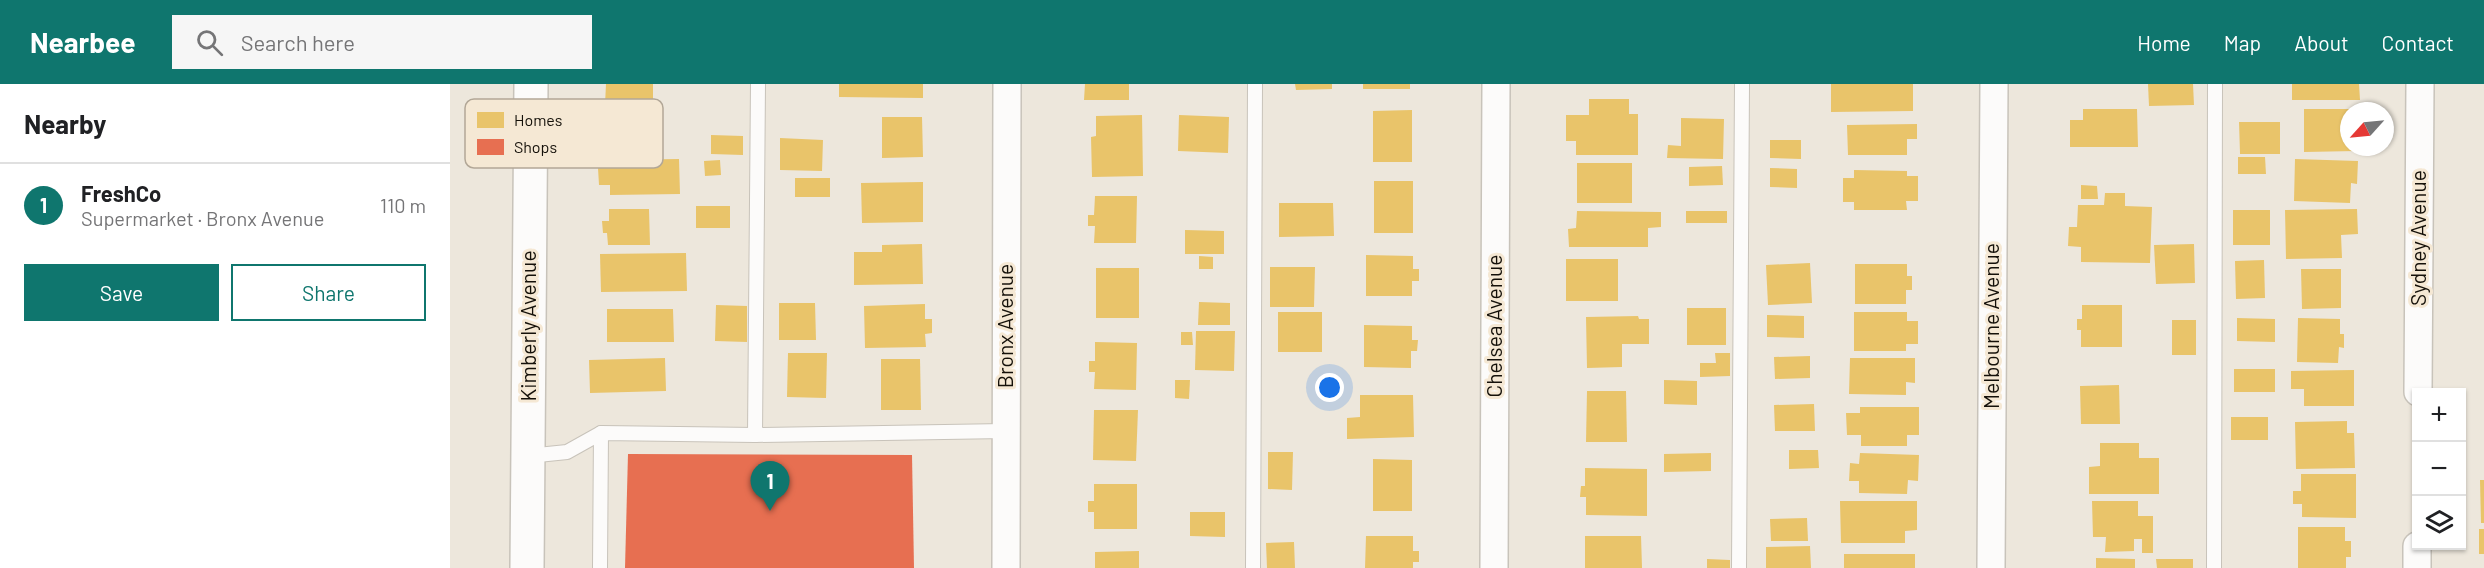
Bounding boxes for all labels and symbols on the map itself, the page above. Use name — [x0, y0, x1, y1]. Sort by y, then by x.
legend — [465, 99, 663, 168]
north arrow — [2340, 102, 2394, 156]
text: Homes — [514, 110, 562, 129]
text: Shops — [514, 137, 557, 156]
street label: Sydney Avenue — [2405, 170, 2430, 306]
street label: Melbourne Avenue — [1978, 243, 2003, 409]
street label: Kimberly Avenue — [515, 250, 540, 402]
street label: Chelsea Avenue — [1481, 255, 1506, 397]
street label: Bronx Avenue — [992, 264, 1017, 388]
your location — [1315, 373, 1344, 402]
pin: 1 — [750, 462, 790, 511]

